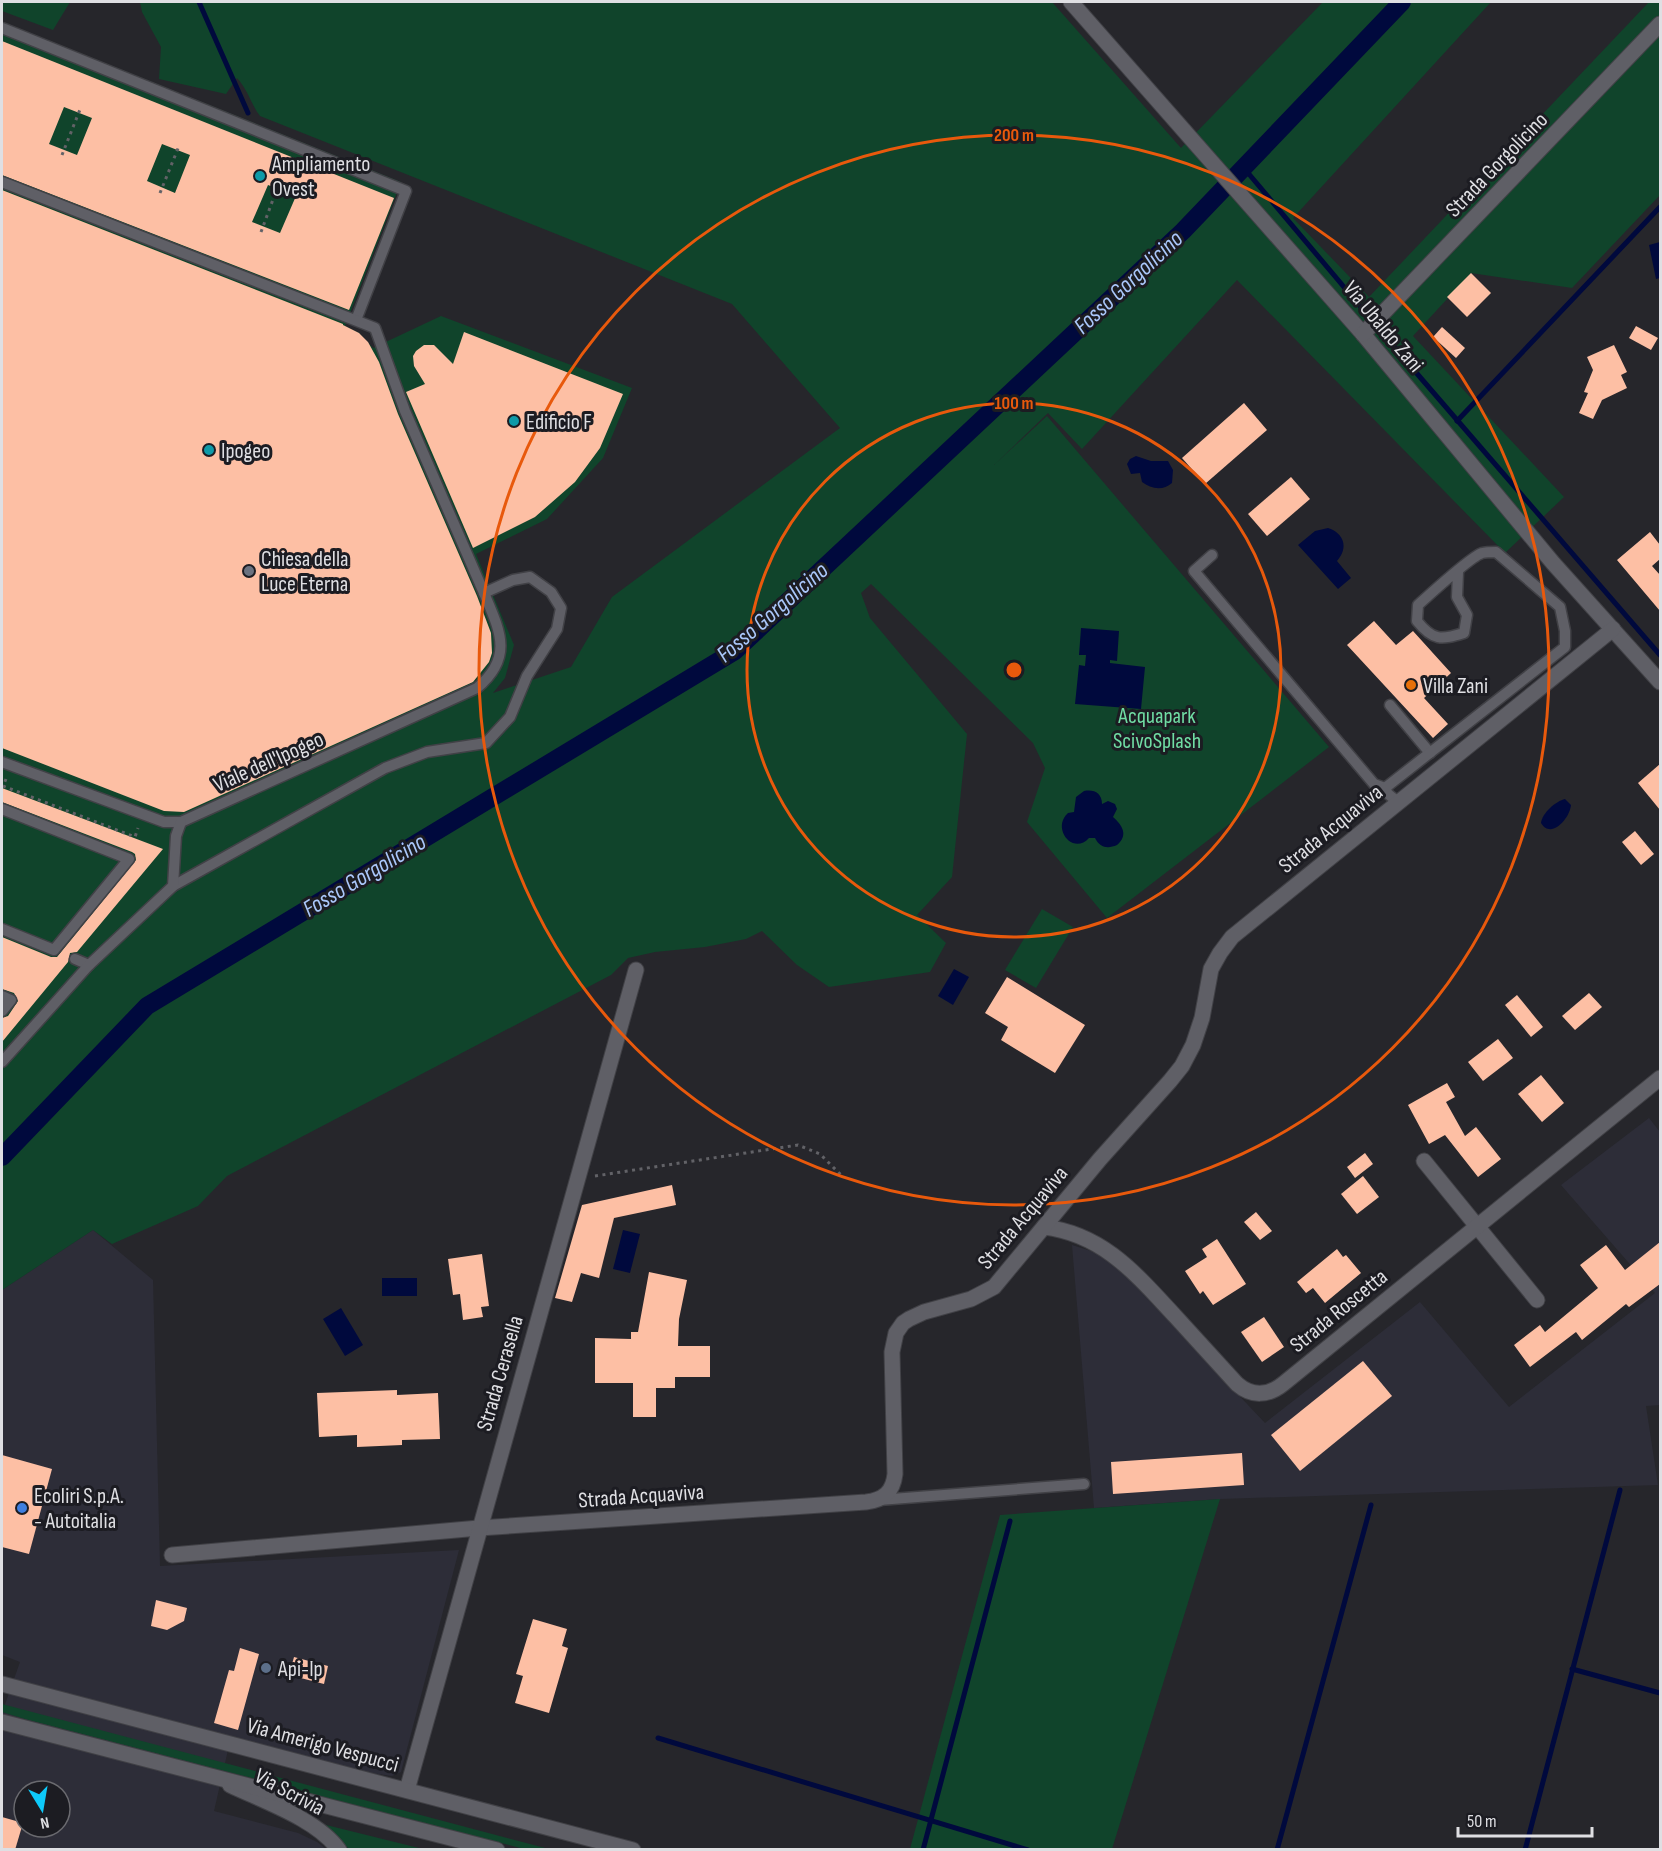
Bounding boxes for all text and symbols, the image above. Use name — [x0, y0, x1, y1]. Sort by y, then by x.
street label: Strada Gorgolicino — [1440, 107, 1554, 223]
text: 200 m — [994, 125, 1034, 146]
place label: Ampliamento Ovest — [271, 151, 370, 203]
marker: Ampliamento Ovest — [253, 169, 267, 183]
water label: Fosso Gorgolicino — [1068, 224, 1189, 340]
street label: Via Ubaldo Zani — [1337, 276, 1429, 378]
text: 100 m — [995, 393, 1034, 414]
place label: Edificio F — [526, 409, 592, 436]
marker: Edificio F — [507, 414, 521, 428]
place label: Ipogeo — [221, 438, 270, 465]
marker: Ipogeo — [202, 443, 216, 457]
place label: Chiesa della Luce Eterna — [261, 546, 348, 598]
water label: Fosso Gorgolicino — [710, 556, 834, 669]
marker: Chiesa della Luce Eterna — [242, 564, 256, 578]
centre of rings — [1004, 660, 1024, 680]
place label: Villa Zani — [1423, 673, 1488, 700]
marker: Villa Zani — [1404, 678, 1418, 692]
park label: Acquapark ScivoSplash — [1113, 703, 1201, 755]
street label: Viale dell'Ipogeo — [209, 726, 328, 799]
street label: Strada Acquaviva — [1273, 779, 1388, 879]
water label: Fosso Gorgolicino — [297, 827, 431, 924]
street label: Strada Acquaviva — [972, 1161, 1074, 1275]
street label: Strada Roscetta — [1285, 1264, 1393, 1359]
street label: Strada Cerasella — [471, 1313, 530, 1434]
street label: Strada Acquaviva — [577, 1479, 705, 1514]
place label: Ecoliri S.p.A. - Autoitalia — [34, 1483, 124, 1535]
marker: Ecoliri S.p.A. - Autoitalia — [15, 1501, 29, 1515]
place label: Api-Ip — [277, 1656, 323, 1683]
marker: Api-Ip — [259, 1661, 273, 1675]
street label: Via Amerigo Vespucci — [244, 1712, 402, 1779]
street label: Via Scrivia — [250, 1763, 329, 1822]
north arrow — [12, 1779, 72, 1839]
scale bar — [1458, 1800, 1592, 1838]
text: 50 m — [1467, 1811, 1497, 1832]
text: N — [39, 1812, 51, 1832]

